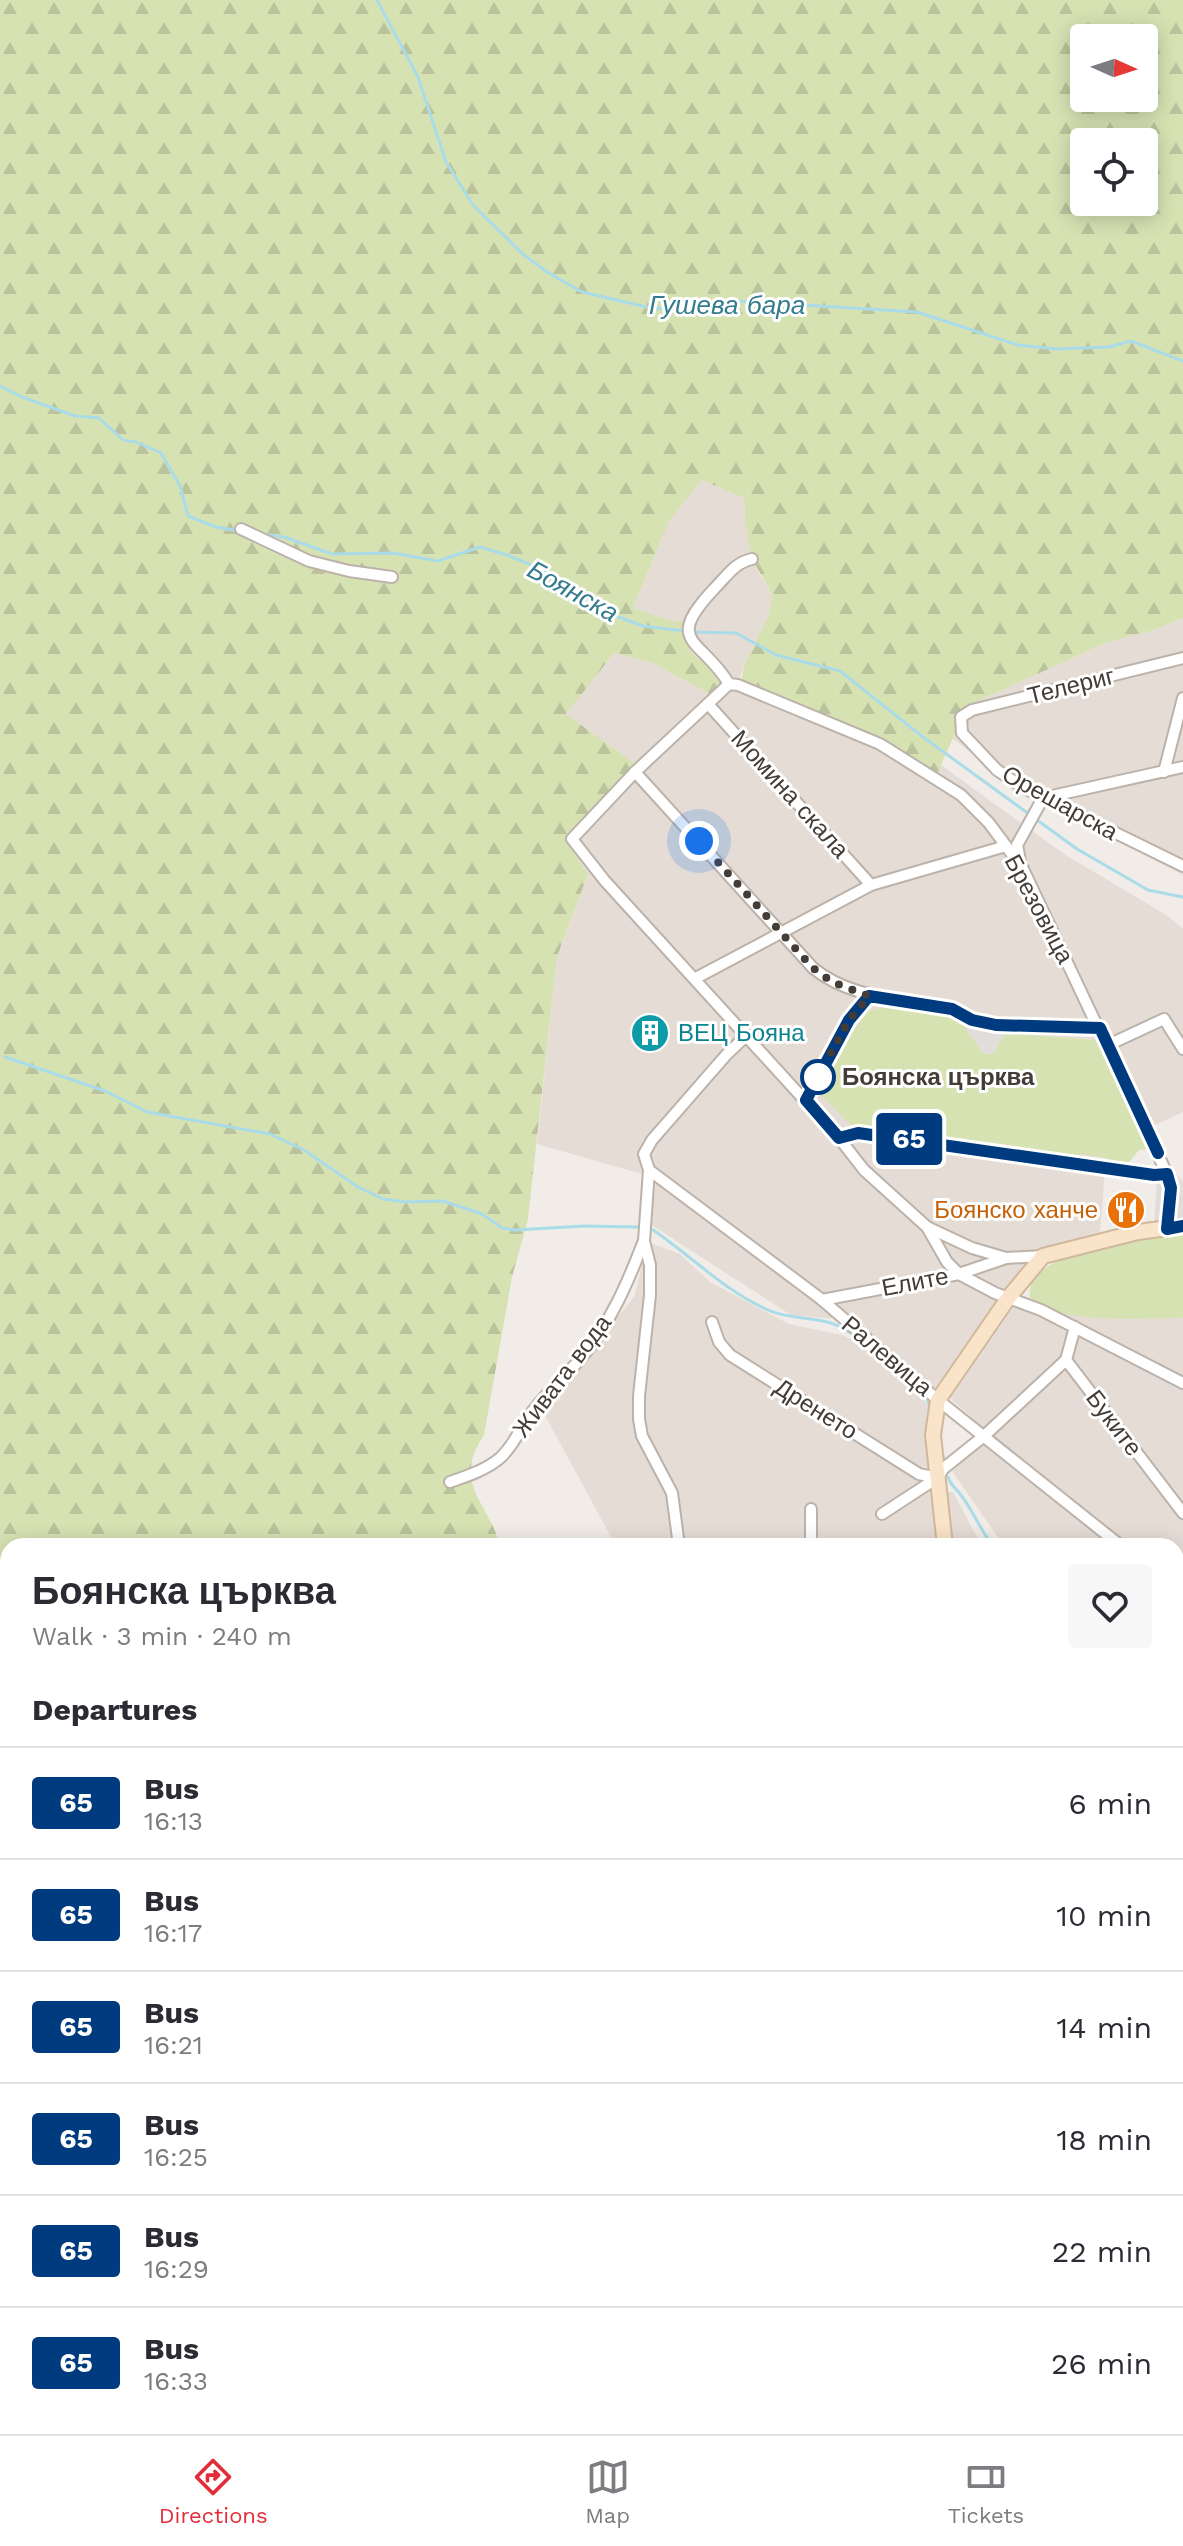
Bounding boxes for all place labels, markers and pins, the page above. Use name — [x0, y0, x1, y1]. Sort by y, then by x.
building icon: ВЕЦ Бояна — [629, 1012, 671, 1054]
place label: ВЕЦ Бояна — [678, 1019, 805, 1047]
marker: Боянска църква — [801, 1060, 835, 1094]
place label: Боянска църква — [842, 1063, 1035, 1091]
restaurant icon: Боянско ханче — [1105, 1189, 1147, 1231]
place label: Боянско ханче — [934, 1196, 1098, 1224]

